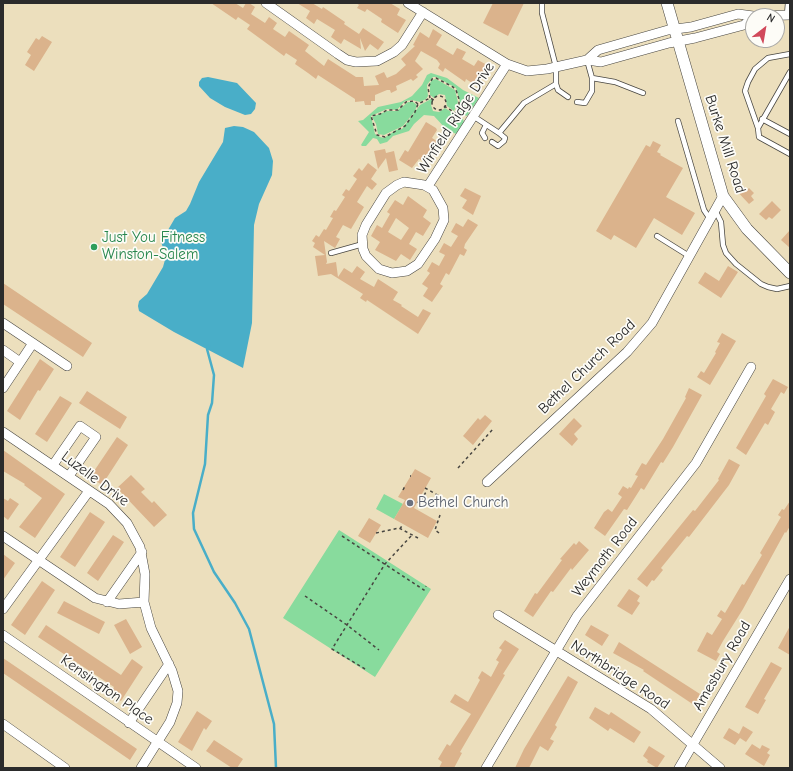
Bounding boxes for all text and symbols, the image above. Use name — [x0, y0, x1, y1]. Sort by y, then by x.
north arrow — [745, 8, 785, 48]
text: N — [764, 11, 777, 26]
street label: Winfield Ridge Drive — [413, 59, 499, 177]
street label: Burke Mill Road — [701, 93, 749, 195]
place label: Just You Fitness Winston-Salem — [102, 229, 205, 264]
marker: Just You Fitness Winston-Salem — [89, 242, 99, 252]
street label: Bethel Church Road — [535, 316, 639, 418]
street label: Luzelle Drive — [58, 448, 132, 510]
place label: Bethel Church — [418, 494, 509, 512]
marker: Bethel Church — [405, 498, 415, 508]
street label: Weymoth Road — [568, 514, 642, 600]
street label: Amesbury Road — [689, 618, 755, 714]
street label: Northbridge Road — [567, 636, 673, 714]
street label: Kensington Place — [57, 651, 157, 729]

